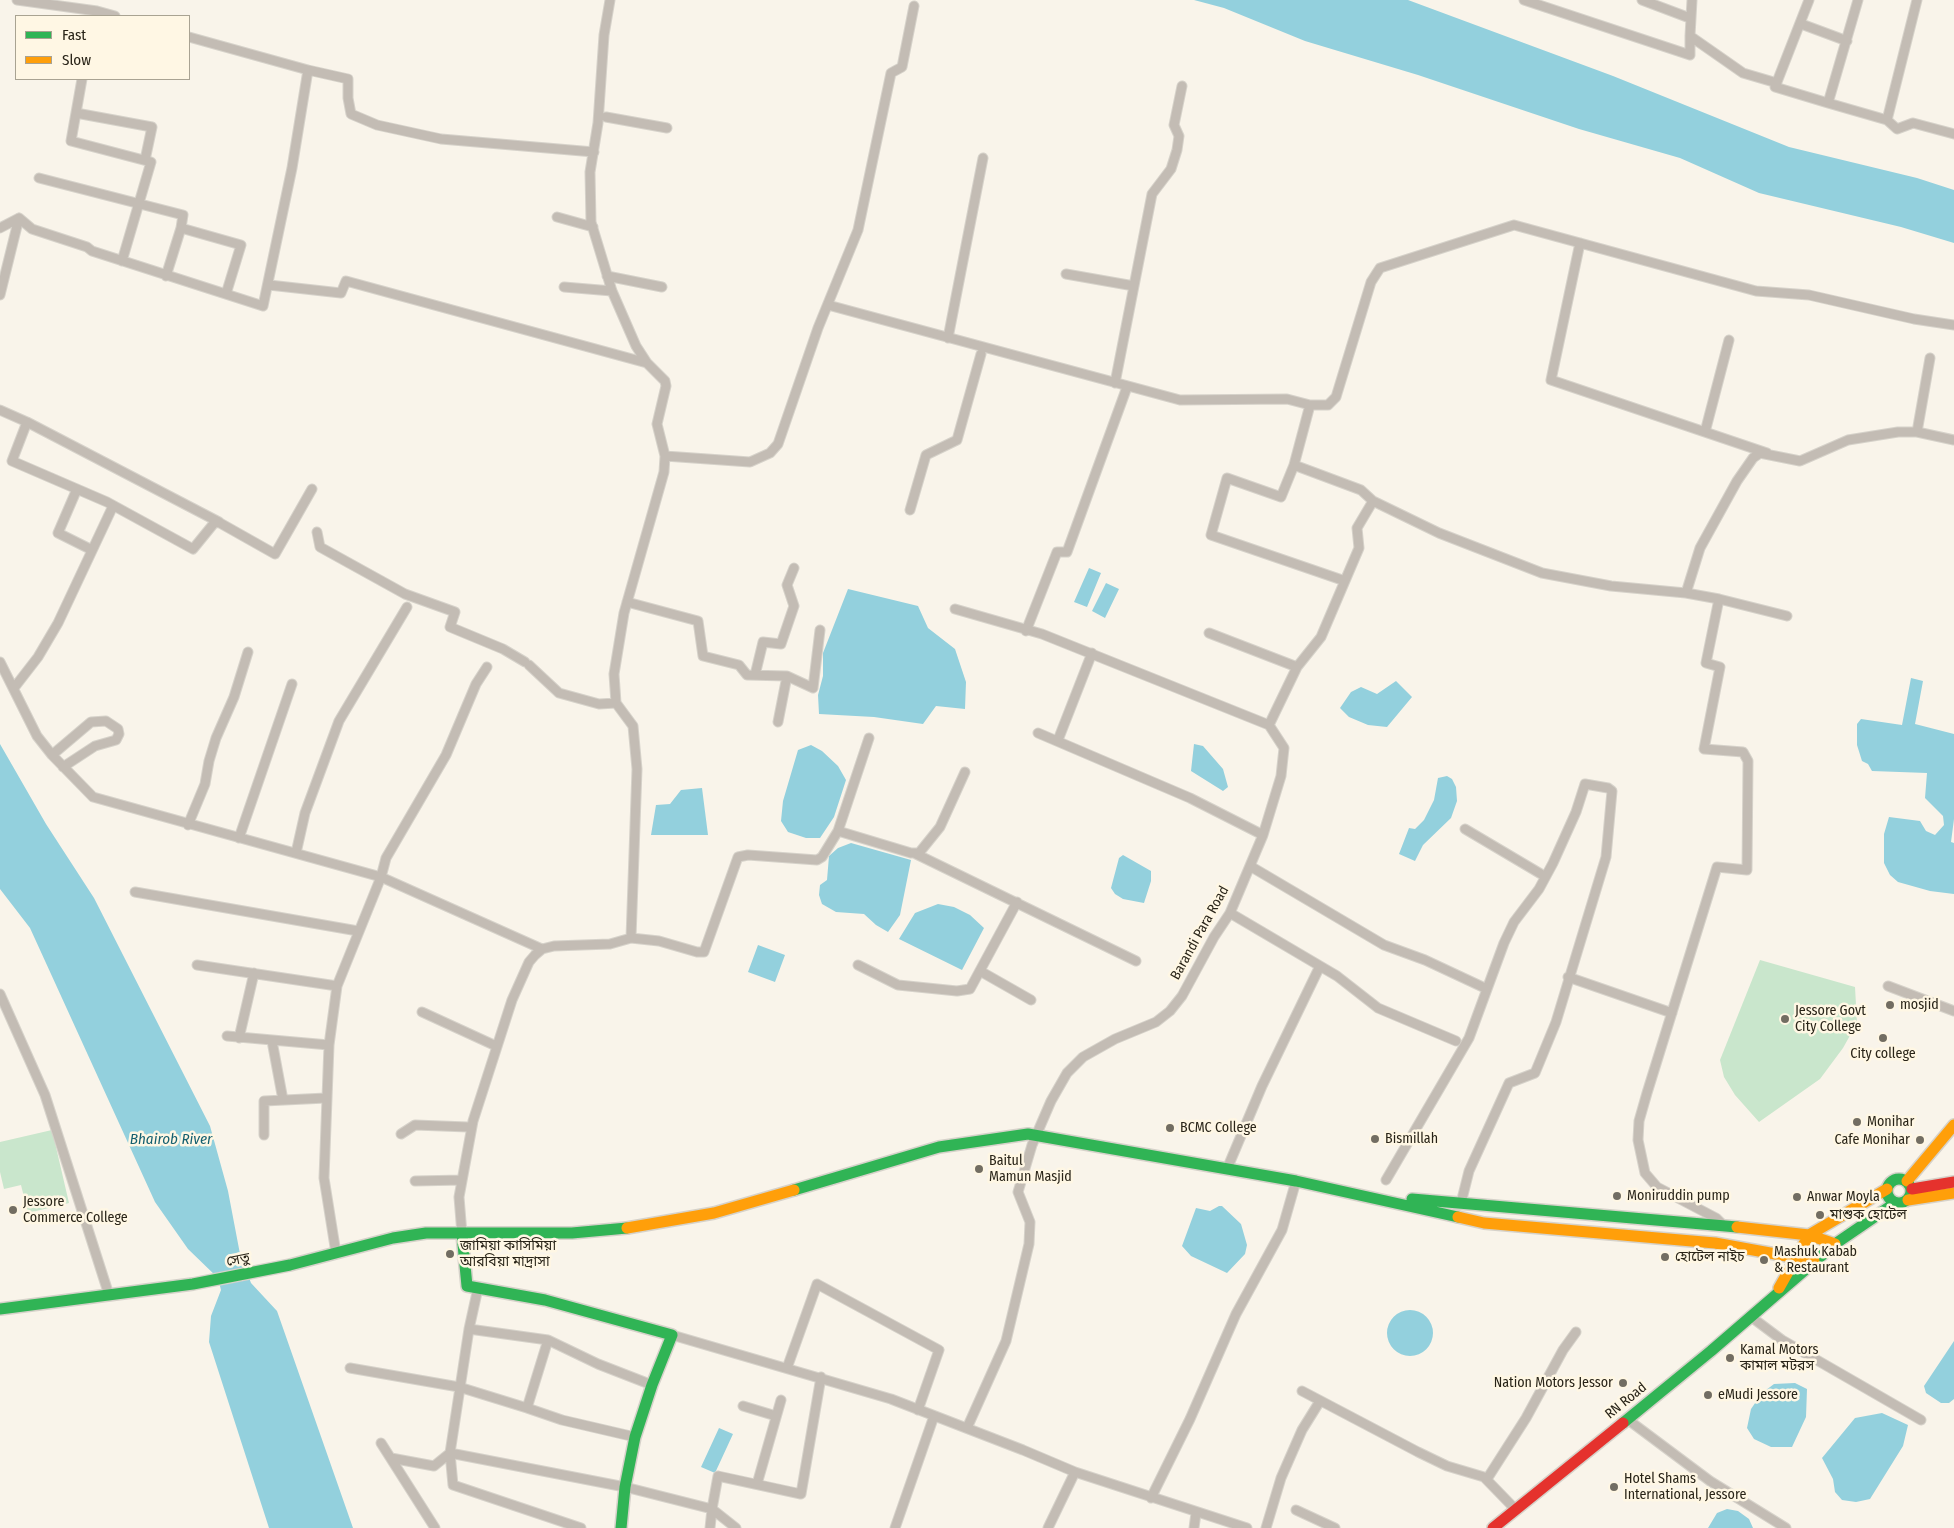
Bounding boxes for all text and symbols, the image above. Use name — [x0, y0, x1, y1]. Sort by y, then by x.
legend — [15, 15, 190, 80]
text: Fast — [62, 26, 86, 44]
text: Slow — [62, 51, 91, 69]
street label: Barandi Para Road — [1167, 883, 1233, 983]
place label: mosjid — [1900, 997, 1939, 1013]
marker: mosjid — [1884, 999, 1896, 1011]
place label: Jessore Govt City College — [1795, 1003, 1866, 1036]
marker: Jessore Govt City College — [1779, 1013, 1791, 1025]
marker: City college — [1877, 1032, 1889, 1044]
place label: City college — [1850, 1046, 1916, 1062]
place label: Monihar — [1867, 1114, 1914, 1130]
marker: Monihar — [1851, 1116, 1863, 1128]
place label: BCMC College — [1180, 1120, 1257, 1136]
marker: BCMC College — [1164, 1122, 1176, 1134]
water label: Bhairob River — [130, 1131, 212, 1149]
place label: Bismillah — [1385, 1131, 1438, 1147]
place label: Cafe Monihar — [1834, 1132, 1910, 1148]
marker: Bismillah — [1369, 1133, 1381, 1145]
marker: Cafe Monihar — [1914, 1134, 1926, 1146]
place label: Baitul Mamun Masjid — [989, 1153, 1072, 1186]
marker: Baitul Mamun Masjid — [973, 1163, 985, 1175]
place label: Moniruddin pump — [1627, 1188, 1730, 1204]
place label: Anwar Moyla — [1807, 1189, 1880, 1205]
marker: Moniruddin pump — [1611, 1190, 1623, 1202]
marker: Anwar Moyla — [1791, 1191, 1803, 1203]
place label: Jessore Commerce College — [23, 1194, 128, 1226]
marker: Jessore Commerce College — [7, 1204, 19, 1216]
place label: মাশুক হোটেল — [1830, 1207, 1907, 1223]
marker: মাশুক হোটেল — [1814, 1209, 1826, 1221]
place label: জামিয়া কাসিমিয়া আরবিয়া মাদ্রাসা — [460, 1238, 556, 1270]
place label: Mashuk Kabab & Restaurant — [1774, 1244, 1857, 1276]
marker: জামিয়া কাসিমিয়া আরবিয়া মাদ্রাসা — [444, 1248, 456, 1260]
street label: সেতু — [225, 1249, 251, 1271]
place label: হোটেল নাইচ — [1675, 1249, 1745, 1265]
marker: হোটেল নাইচ — [1659, 1251, 1671, 1263]
marker: Mashuk Kabab & Restaurant — [1758, 1254, 1770, 1266]
place label: Kamal Motors কামাল মটরস — [1740, 1342, 1818, 1374]
marker: Kamal Motors কামাল মটরস — [1724, 1352, 1736, 1364]
place label: Nation Motors Jessor — [1494, 1375, 1613, 1391]
marker: Nation Motors Jessor — [1617, 1377, 1629, 1389]
street label: RN Road — [1602, 1379, 1650, 1423]
place label: eMudi Jessore — [1718, 1387, 1798, 1403]
marker: eMudi Jessore — [1702, 1389, 1714, 1401]
place label: Hotel Shams International, Jessore — [1624, 1471, 1746, 1504]
marker: Hotel Shams International, Jessore — [1608, 1481, 1620, 1493]

